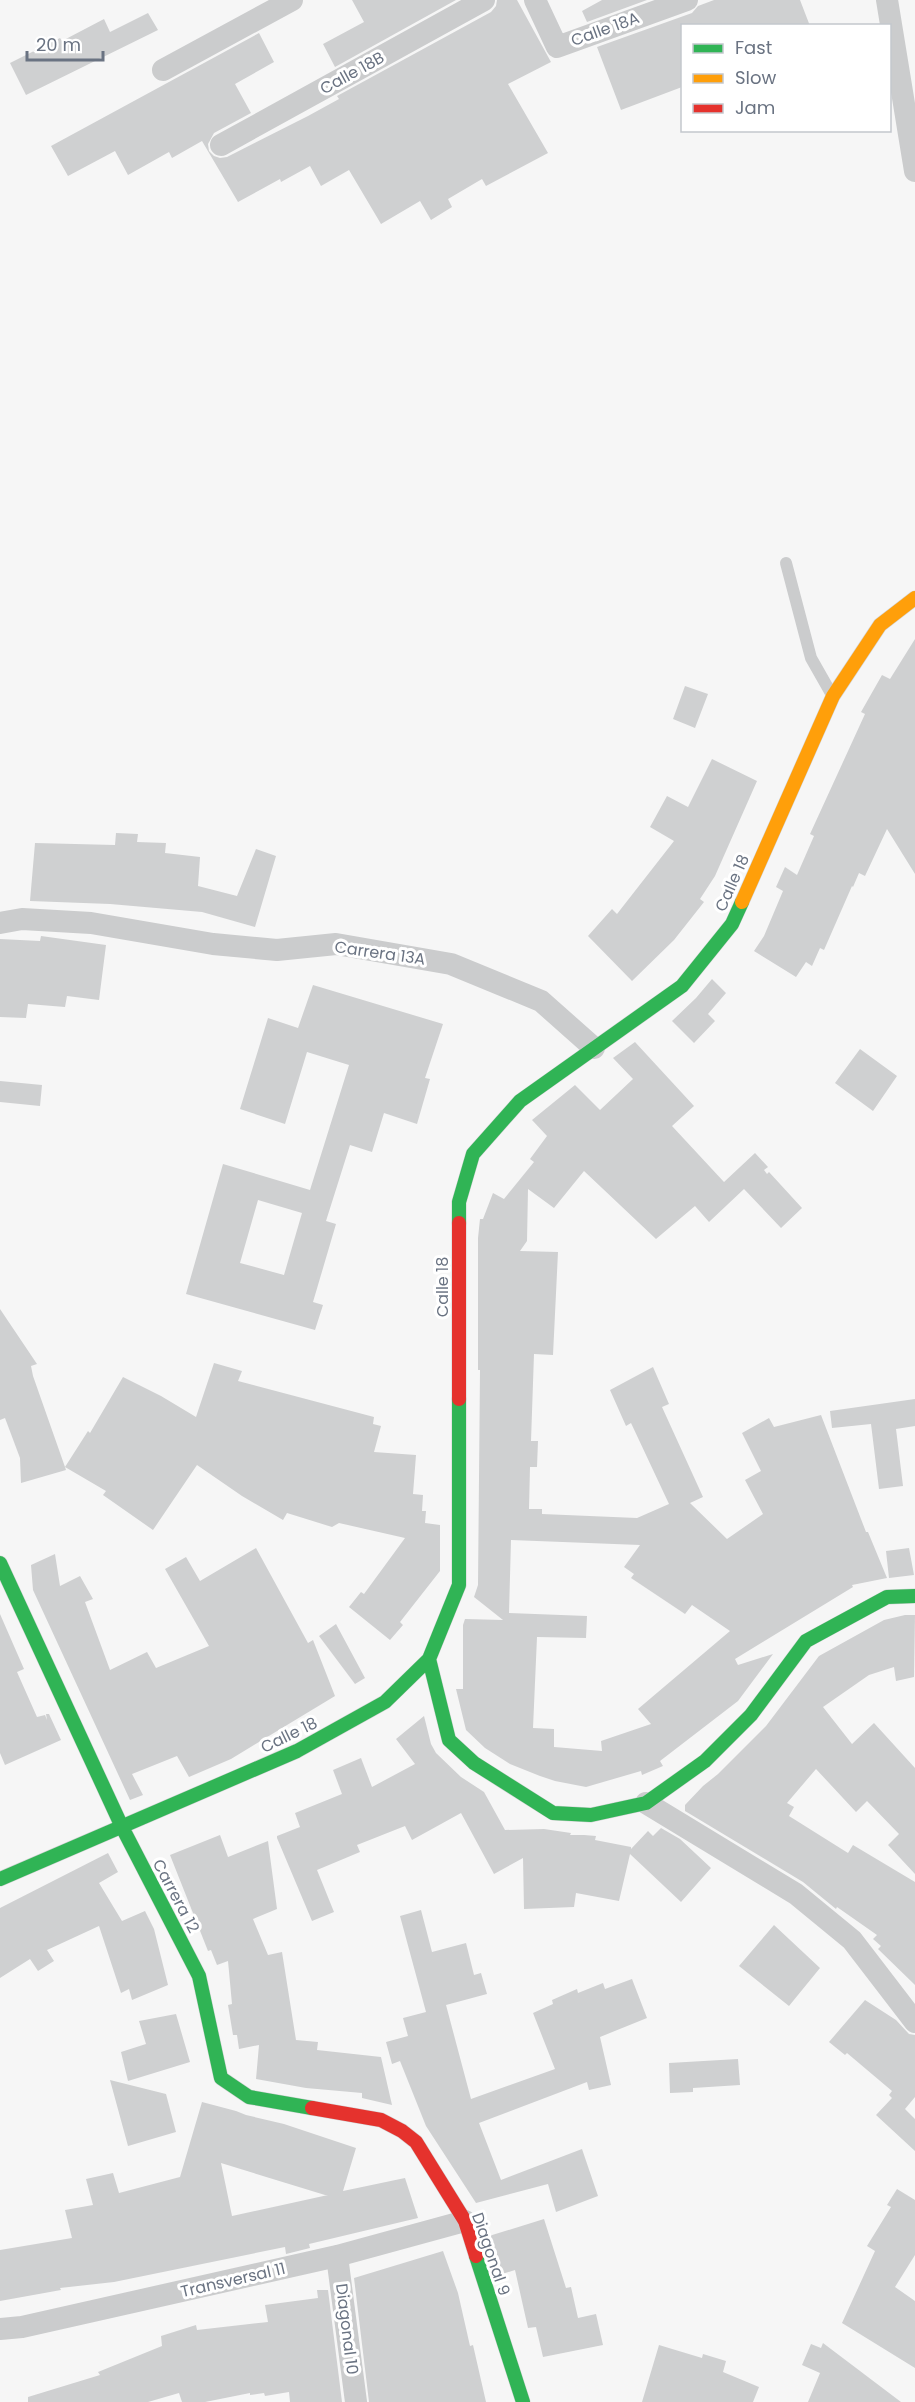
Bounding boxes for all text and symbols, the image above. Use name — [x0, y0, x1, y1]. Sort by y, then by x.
street label: Calle 18A — [568, 6, 643, 52]
scale bar — [27, 24, 104, 62]
legend — [681, 24, 891, 132]
text: 20 m — [36, 32, 81, 57]
text: Fast — [735, 35, 772, 60]
street label: Calle 18B — [316, 46, 388, 100]
text: Slow — [735, 65, 777, 90]
text: Jam — [735, 95, 775, 120]
street label: Calle 18 — [709, 851, 755, 915]
street label: Carrera 13A — [333, 935, 427, 971]
street label: Calle 18 — [431, 1257, 454, 1317]
street label: Calle 18 — [257, 1711, 321, 1759]
street label: Carrera 12 — [147, 1855, 205, 1937]
street label: Diagonal 9 — [466, 2209, 516, 2299]
street label: Transversal 11 — [179, 2257, 287, 2303]
street label: Diagonal 10 — [330, 2282, 364, 2376]

